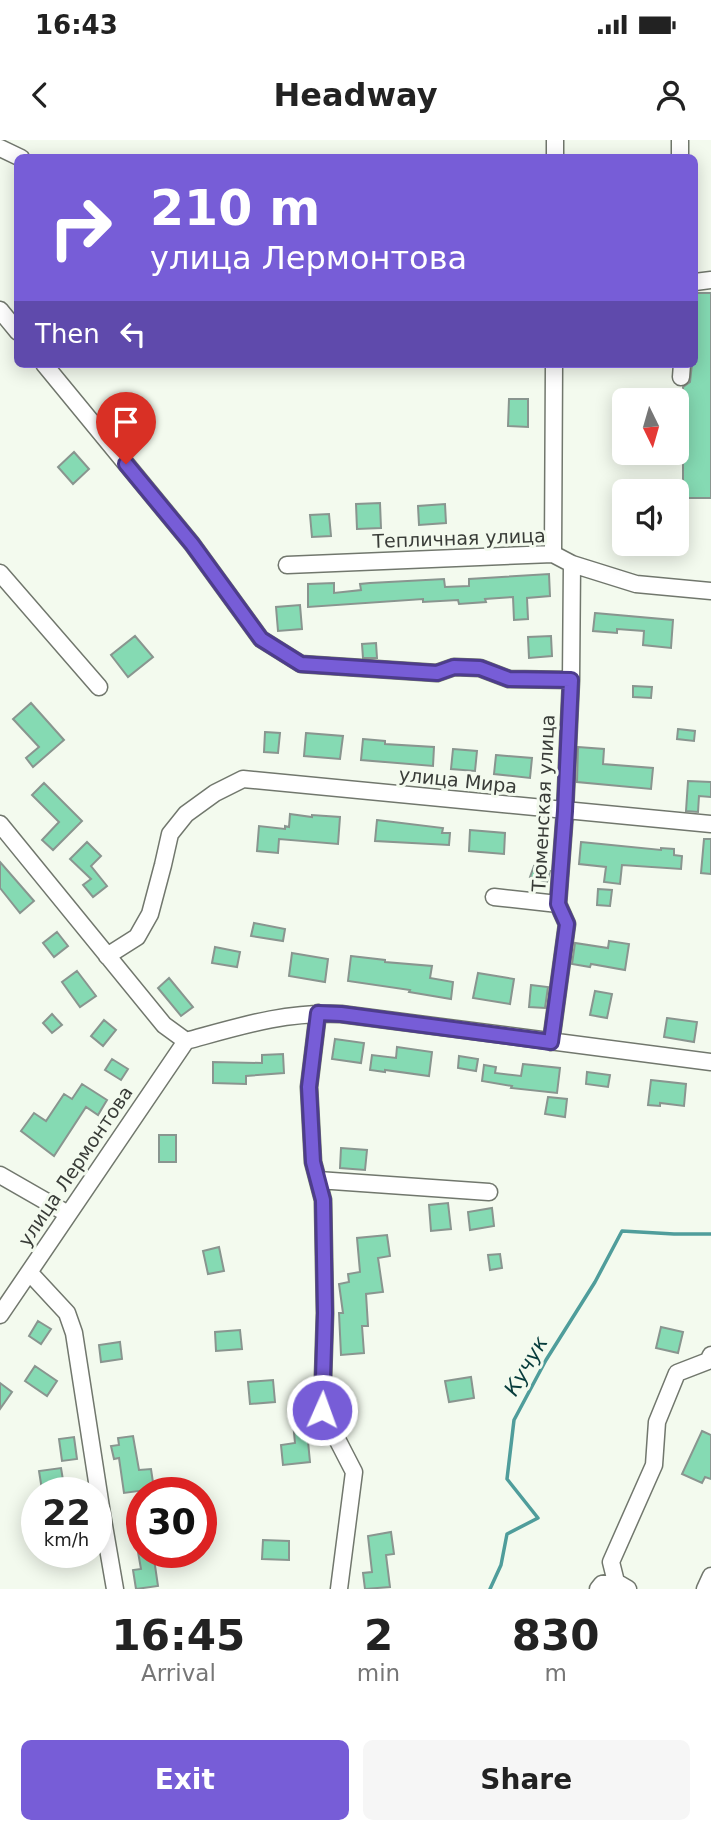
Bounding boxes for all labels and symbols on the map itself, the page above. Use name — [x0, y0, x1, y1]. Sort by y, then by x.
north arrow — [612, 388, 690, 466]
pin — [96, 392, 156, 464]
street label: Тепличная улица — [371, 524, 546, 552]
street label: Тюменская улица — [527, 714, 559, 893]
street label: улица Мира — [398, 763, 518, 797]
street label: улица Лермонтова — [13, 1082, 137, 1250]
water label: Кучук — [499, 1332, 553, 1400]
position arrow — [285, 1373, 359, 1447]
speed limit sign: 30 — [126, 1477, 217, 1568]

